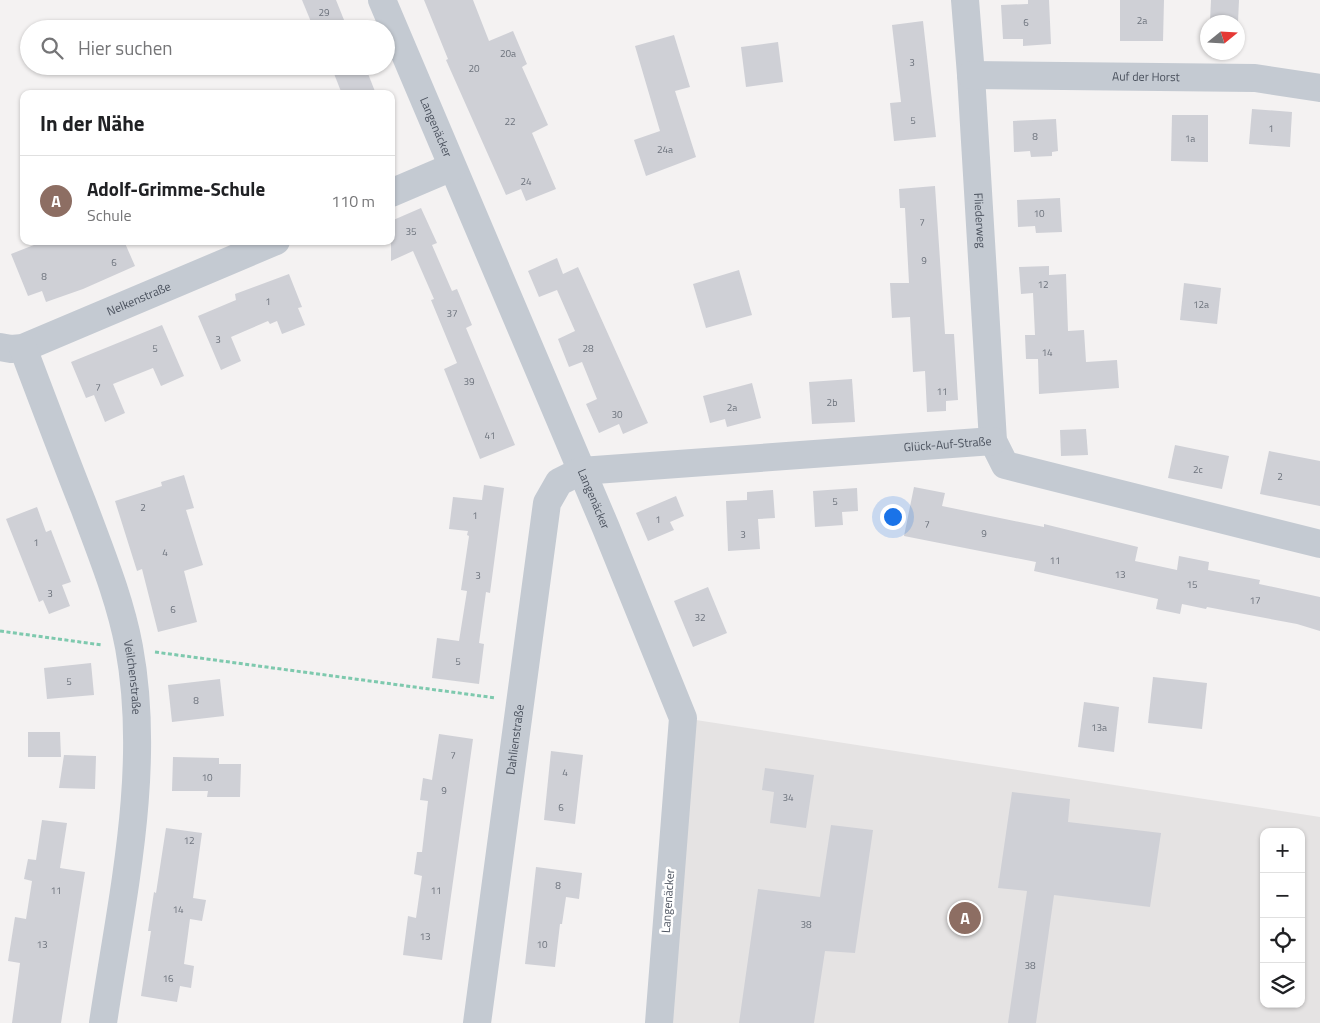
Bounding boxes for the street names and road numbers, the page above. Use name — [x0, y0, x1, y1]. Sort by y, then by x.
street label: Auf der Horst — [1112, 66, 1181, 86]
street label: Langenäcker — [415, 94, 458, 160]
street label: Fliederweg — [969, 192, 991, 249]
street label: Nelkenstraße — [104, 277, 174, 321]
street label: Glück-Auf-Straße — [903, 431, 992, 456]
street label: Langenäcker — [573, 466, 615, 532]
street label: Veilchenstraße — [119, 638, 147, 715]
street label: Dahlienstraße — [501, 703, 529, 776]
street label: Langenäcker — [656, 868, 679, 934]

